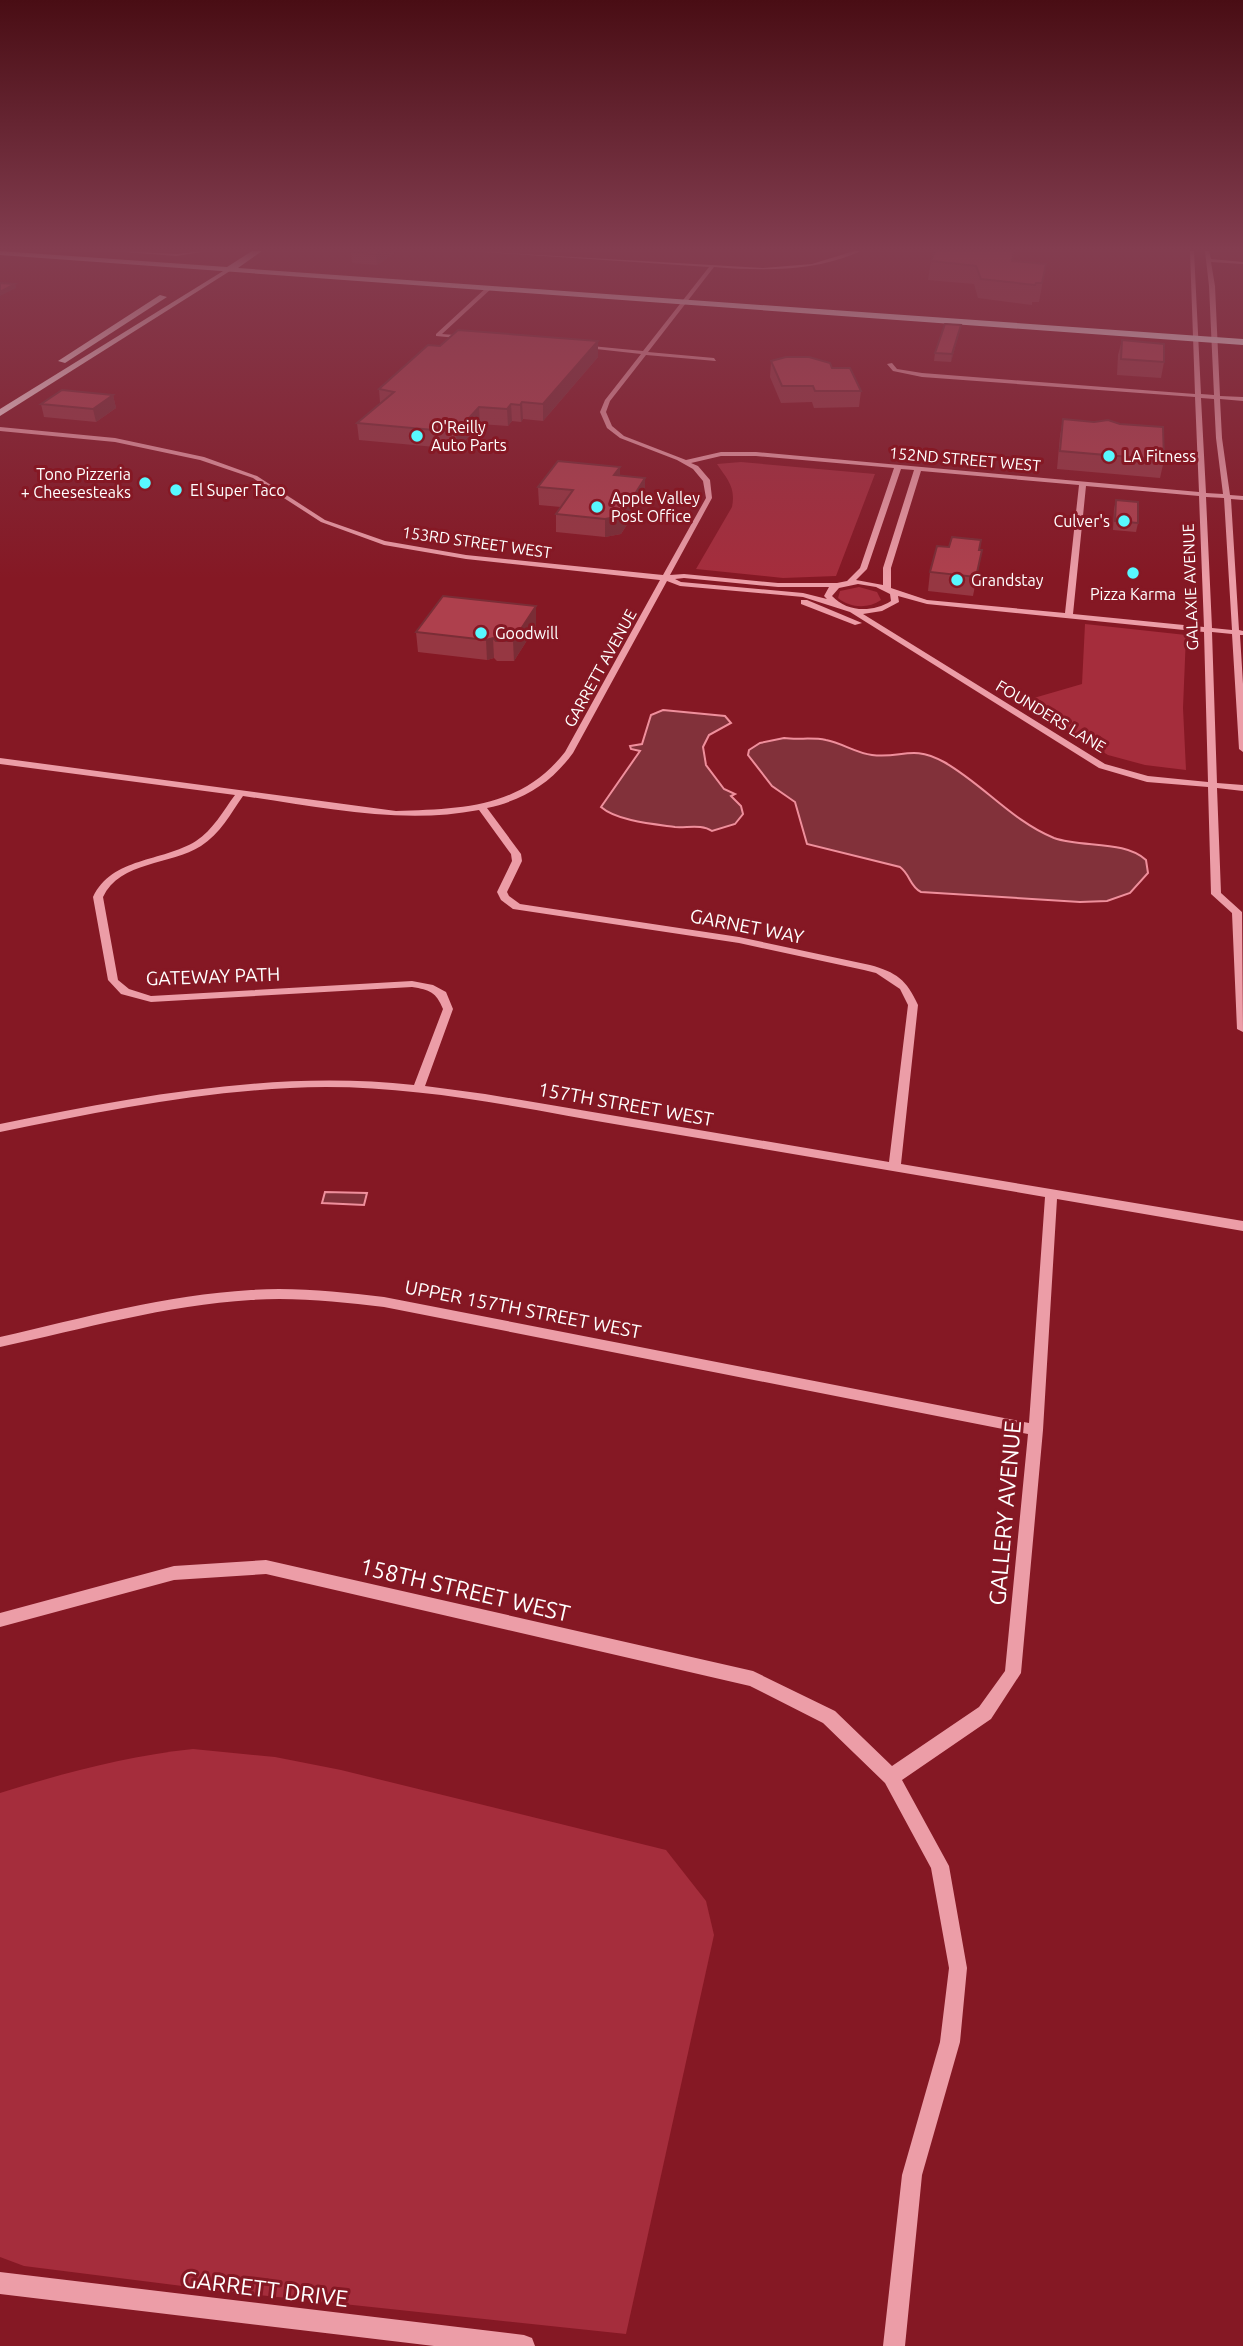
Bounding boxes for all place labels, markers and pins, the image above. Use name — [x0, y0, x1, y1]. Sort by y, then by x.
place label: O'Reilly Auto Parts — [431, 418, 507, 454]
marker: O'Reilly Auto Parts — [409, 428, 425, 444]
place label: LA Fitness — [1123, 447, 1196, 465]
marker: LA Fitness — [1101, 448, 1117, 464]
place label: Tono Pizzeria + Cheesesteaks — [21, 465, 131, 501]
marker: Tono Pizzeria + Cheesesteaks — [137, 475, 153, 491]
place label: El Super Taco — [190, 481, 286, 499]
marker: El Super Taco — [168, 482, 184, 498]
place label: Apple Valley Post Office — [611, 489, 700, 525]
marker: Apple Valley Post Office — [589, 499, 605, 515]
place label: Culver's — [1054, 512, 1110, 530]
marker: Culver's — [1116, 513, 1132, 529]
marker: Pizza Karma — [1125, 565, 1141, 581]
place label: Grandstay — [971, 571, 1044, 589]
marker: Grandstay — [949, 572, 965, 588]
place label: Pizza Karma — [1090, 585, 1176, 603]
place label: Goodwill — [495, 624, 558, 642]
marker: Goodwill — [473, 625, 489, 641]

